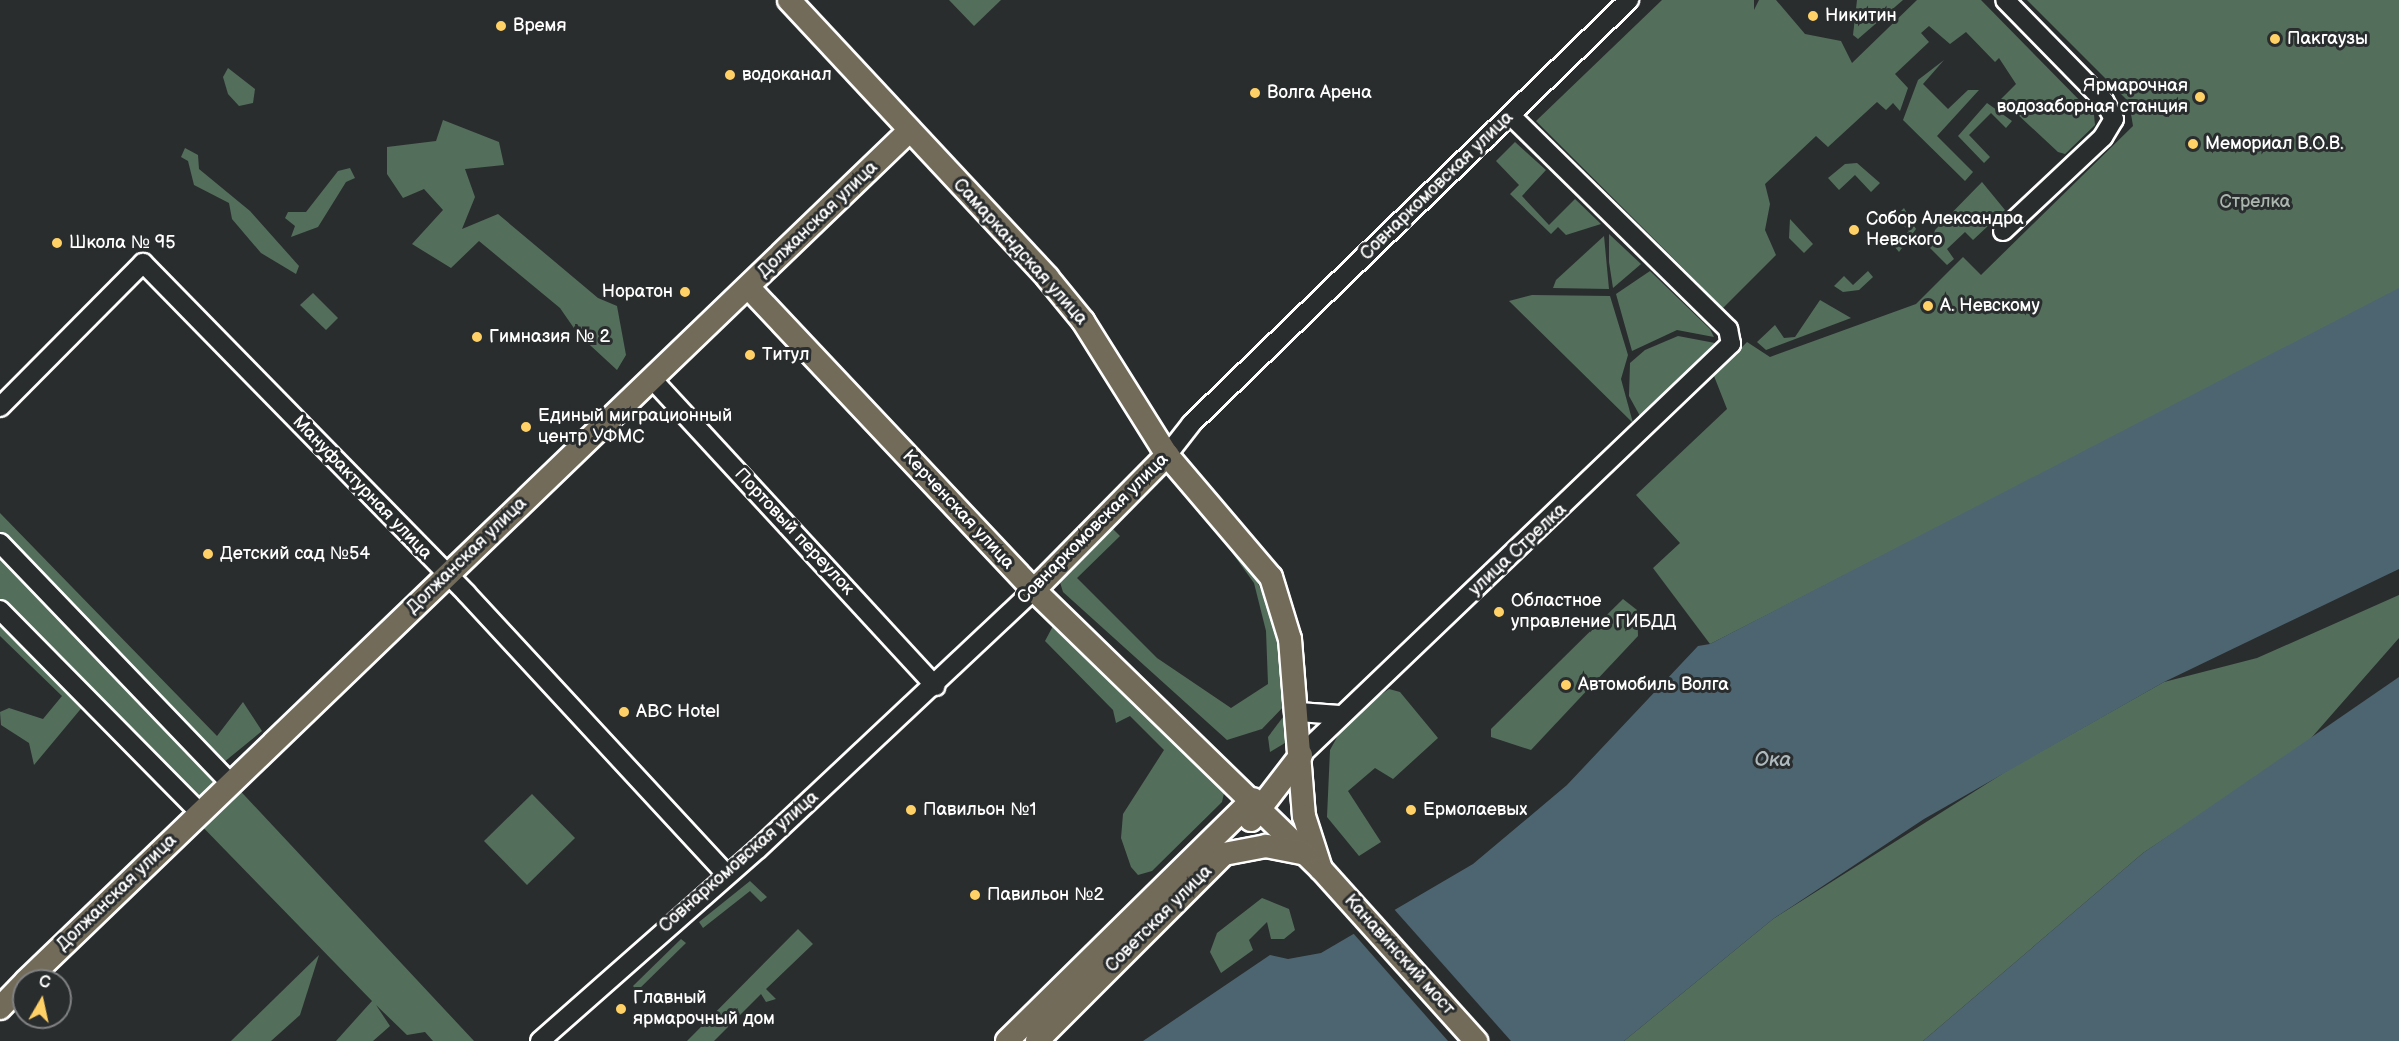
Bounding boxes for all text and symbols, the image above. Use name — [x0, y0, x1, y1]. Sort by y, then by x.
place label: Никитин — [1825, 5, 1897, 27]
marker: Никитин — [1806, 9, 1820, 23]
place label: Время — [513, 15, 566, 37]
marker: Время — [494, 19, 508, 33]
place label: Пакгаузы — [2287, 28, 2368, 50]
marker: Пакгаузы — [2268, 32, 2282, 46]
place label: водоканал — [742, 64, 832, 86]
marker: водоканал — [723, 68, 737, 82]
place label: Ярмарочная водозаборная станция — [1997, 76, 2188, 118]
place label: Волга Арена — [1267, 82, 1372, 104]
marker: Волга Арена — [1248, 86, 1262, 100]
marker: Ярмарочная водозаборная станция — [2193, 90, 2207, 104]
street label: Совнаркомовская улица — [1356, 107, 1518, 265]
place label: Мемориал В.О.В. — [2205, 133, 2344, 155]
marker: Мемориал В.О.В. — [2186, 137, 2200, 151]
street label: Должанская улица — [753, 157, 883, 283]
street label: Самаркандская улица — [948, 174, 1092, 330]
park label: Стрелка — [2220, 191, 2290, 213]
place label: Собор Александра Невского — [1866, 209, 2024, 252]
marker: Собор Александра Невского — [1847, 223, 1861, 237]
place label: Школа № 95 — [69, 232, 176, 254]
marker: Школа № 95 — [50, 236, 64, 250]
place label: Норатон — [602, 281, 673, 303]
marker: Норатон — [678, 285, 692, 299]
place label: А. Невскому — [1940, 295, 2040, 317]
marker: А. Невскому — [1921, 299, 1935, 313]
place label: Гимназия № 2 — [489, 326, 610, 348]
marker: Гимназия № 2 — [470, 330, 484, 344]
place label: Титул — [762, 344, 809, 366]
marker: Титул — [743, 348, 757, 362]
place label: Единый миграционный центр УФМС — [538, 406, 732, 448]
street label: Мануфактурная улица — [288, 412, 436, 564]
marker: Единый миграционный центр УФМС — [519, 420, 533, 434]
street label: Керченская улица — [897, 446, 1019, 574]
street label: Совнаркомовская улица — [1013, 449, 1173, 609]
street label: Портовый переулок — [730, 464, 858, 600]
street label: Должанская улица — [402, 493, 532, 619]
street label: улица Стрелка — [1465, 499, 1571, 601]
place label: Детский сад №54 — [220, 543, 370, 565]
marker: Детский сад №54 — [201, 547, 215, 561]
place label: Областное управление ГИБДД — [1511, 591, 1677, 634]
marker: Областное управление ГИБДД — [1492, 605, 1506, 619]
place label: Автомобиль Волга — [1578, 674, 1729, 696]
marker: Автомобиль Волга — [1559, 678, 1573, 692]
place label: ABC Hotel — [636, 701, 720, 723]
marker: ABC Hotel — [617, 705, 631, 719]
water label: Ока — [1755, 748, 1791, 772]
street label: Совнаркомовская улица — [655, 787, 823, 937]
place label: Павильон №1 — [923, 799, 1036, 821]
place label: Ермолаевых — [1423, 799, 1527, 821]
marker: Павильон №1 — [904, 803, 918, 817]
marker: Ермолаевых — [1404, 803, 1418, 817]
street label: Должанская улица — [52, 830, 182, 956]
street label: Советская улица — [1101, 861, 1217, 977]
place label: Павильон №2 — [987, 884, 1104, 906]
marker: Павильон №2 — [968, 888, 982, 902]
street label: Канавинский мост — [1339, 890, 1459, 1020]
north arrow — [12, 969, 72, 1029]
text: С — [38, 972, 52, 993]
place label: Главный ярмарочный дом — [633, 988, 775, 1030]
marker: Главный ярмарочный дом — [614, 1002, 628, 1016]

